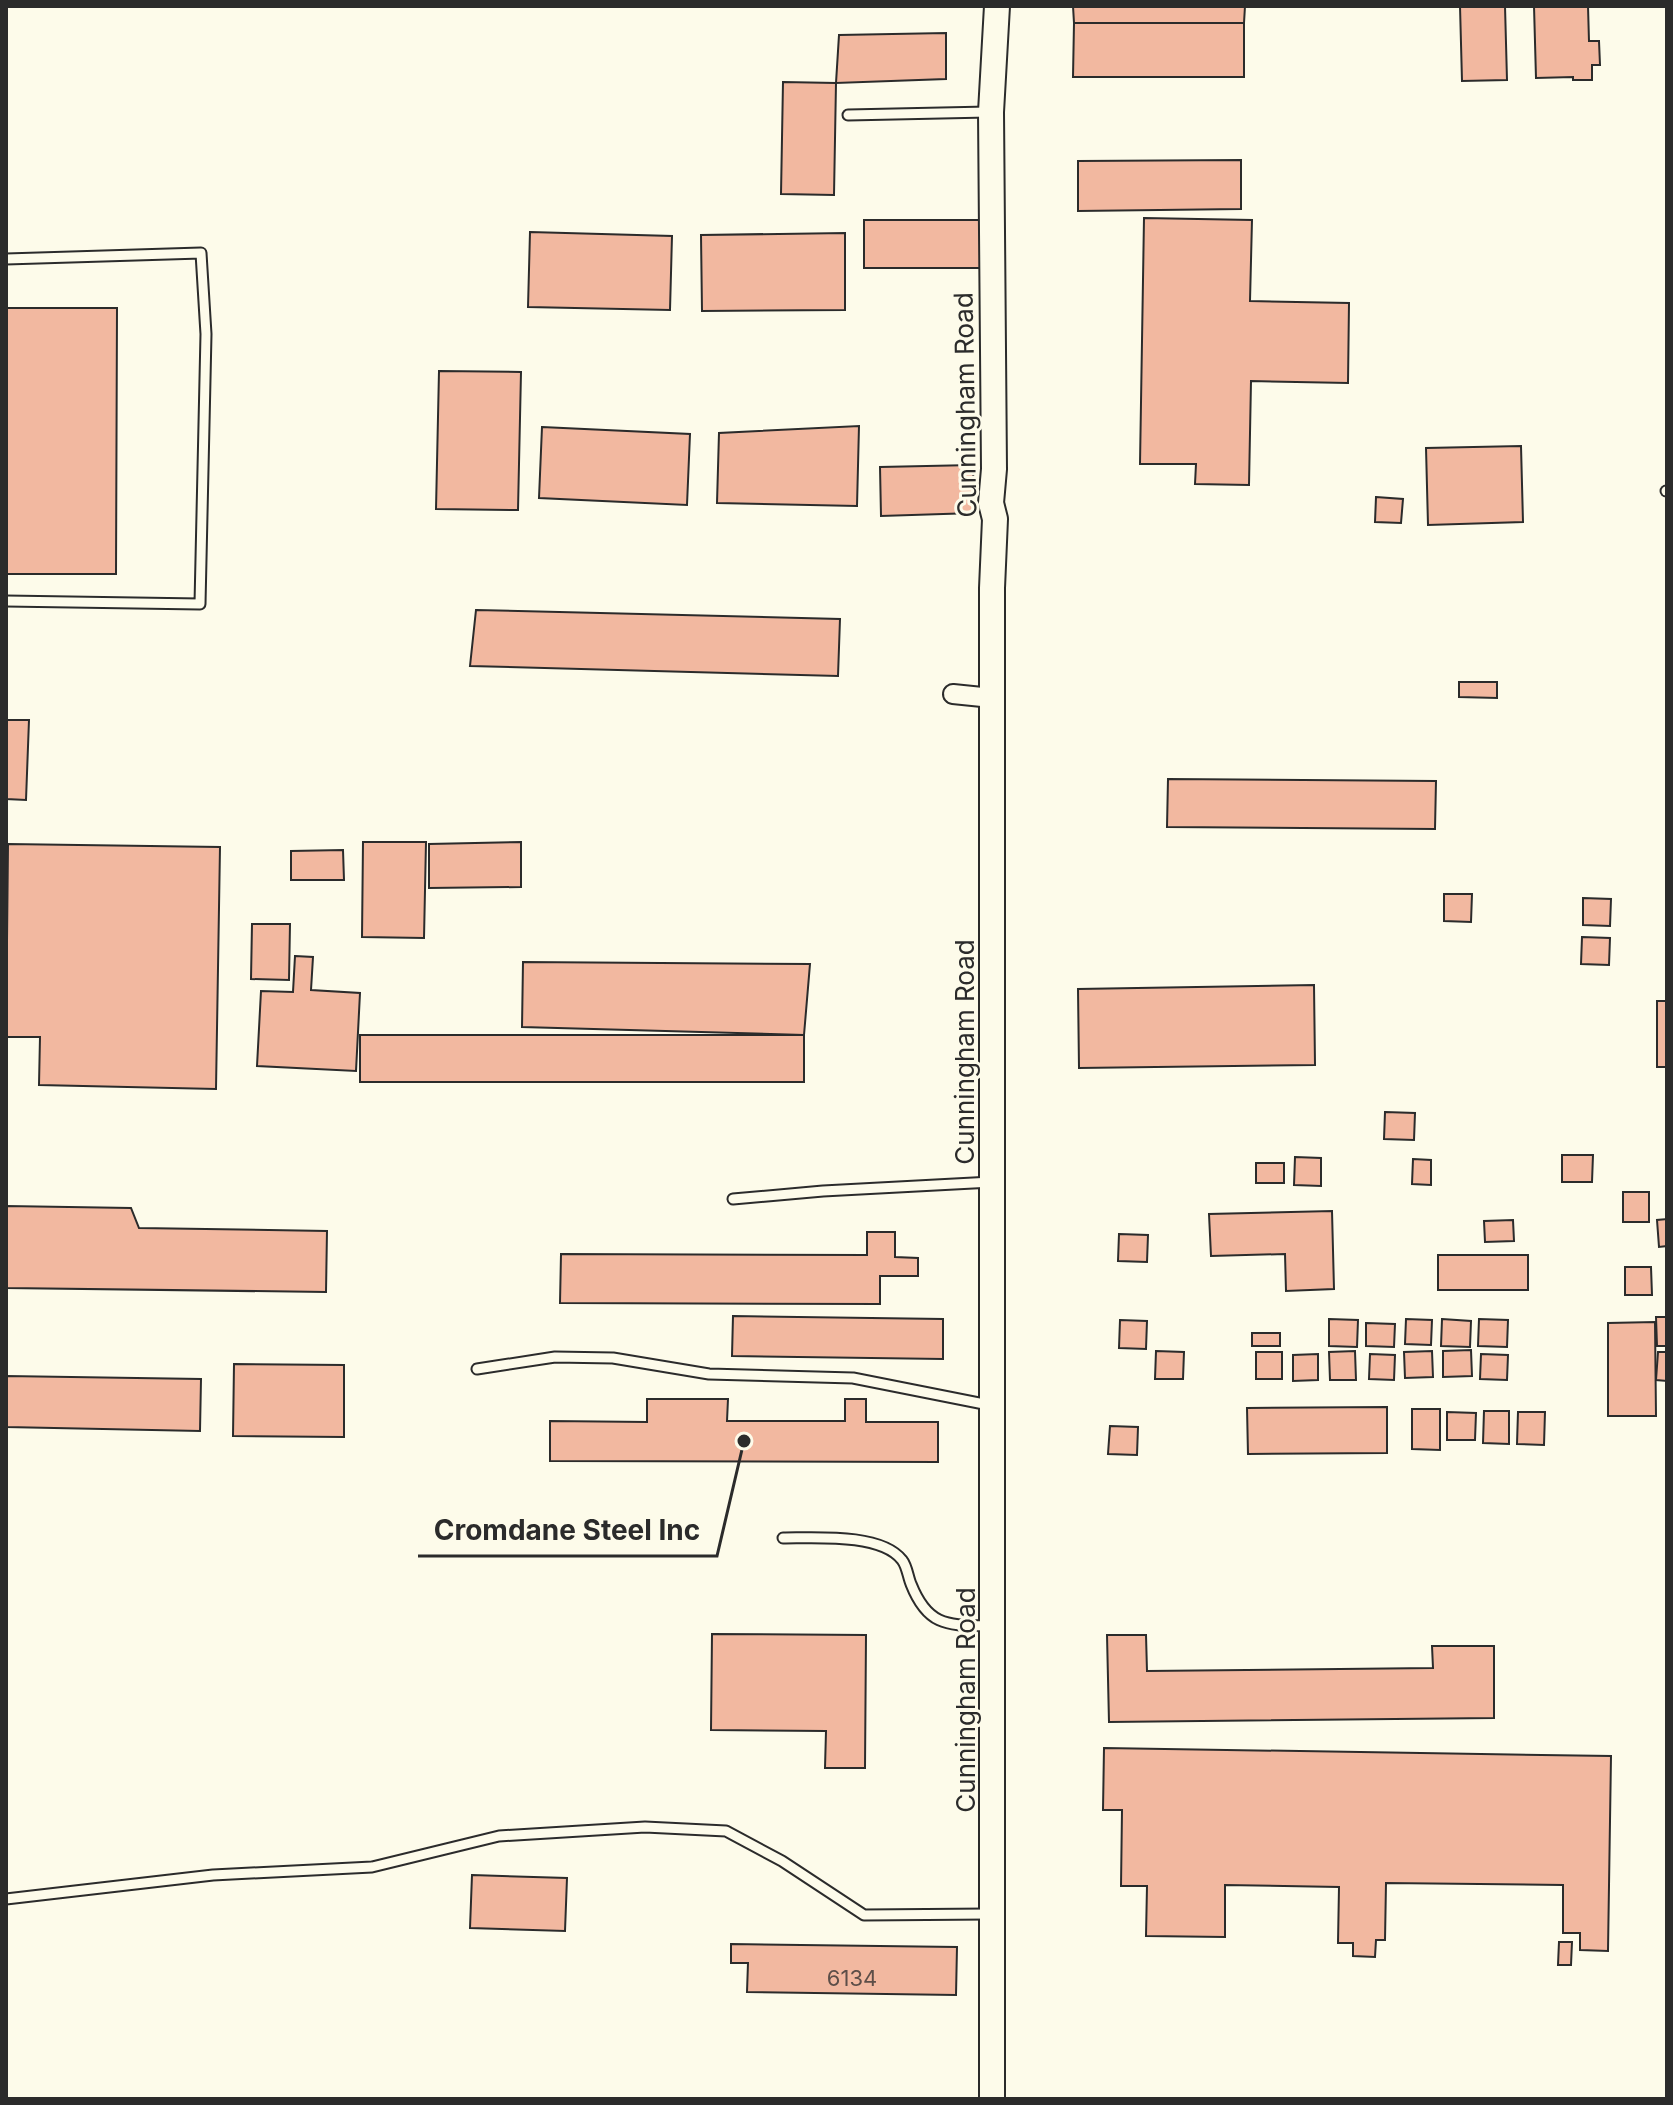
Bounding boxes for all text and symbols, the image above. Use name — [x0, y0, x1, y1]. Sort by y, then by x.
street label: Cunningham Road — [948, 292, 982, 518]
street label: Cunningham Road — [949, 939, 980, 1165]
callout: Cromdane Steel Inc — [418, 1504, 717, 1556]
text: Cromdane Steel Inc — [434, 1513, 700, 1547]
street label: Cunningham Road — [950, 1587, 981, 1813]
house number: 6134 — [827, 1965, 877, 1991]

